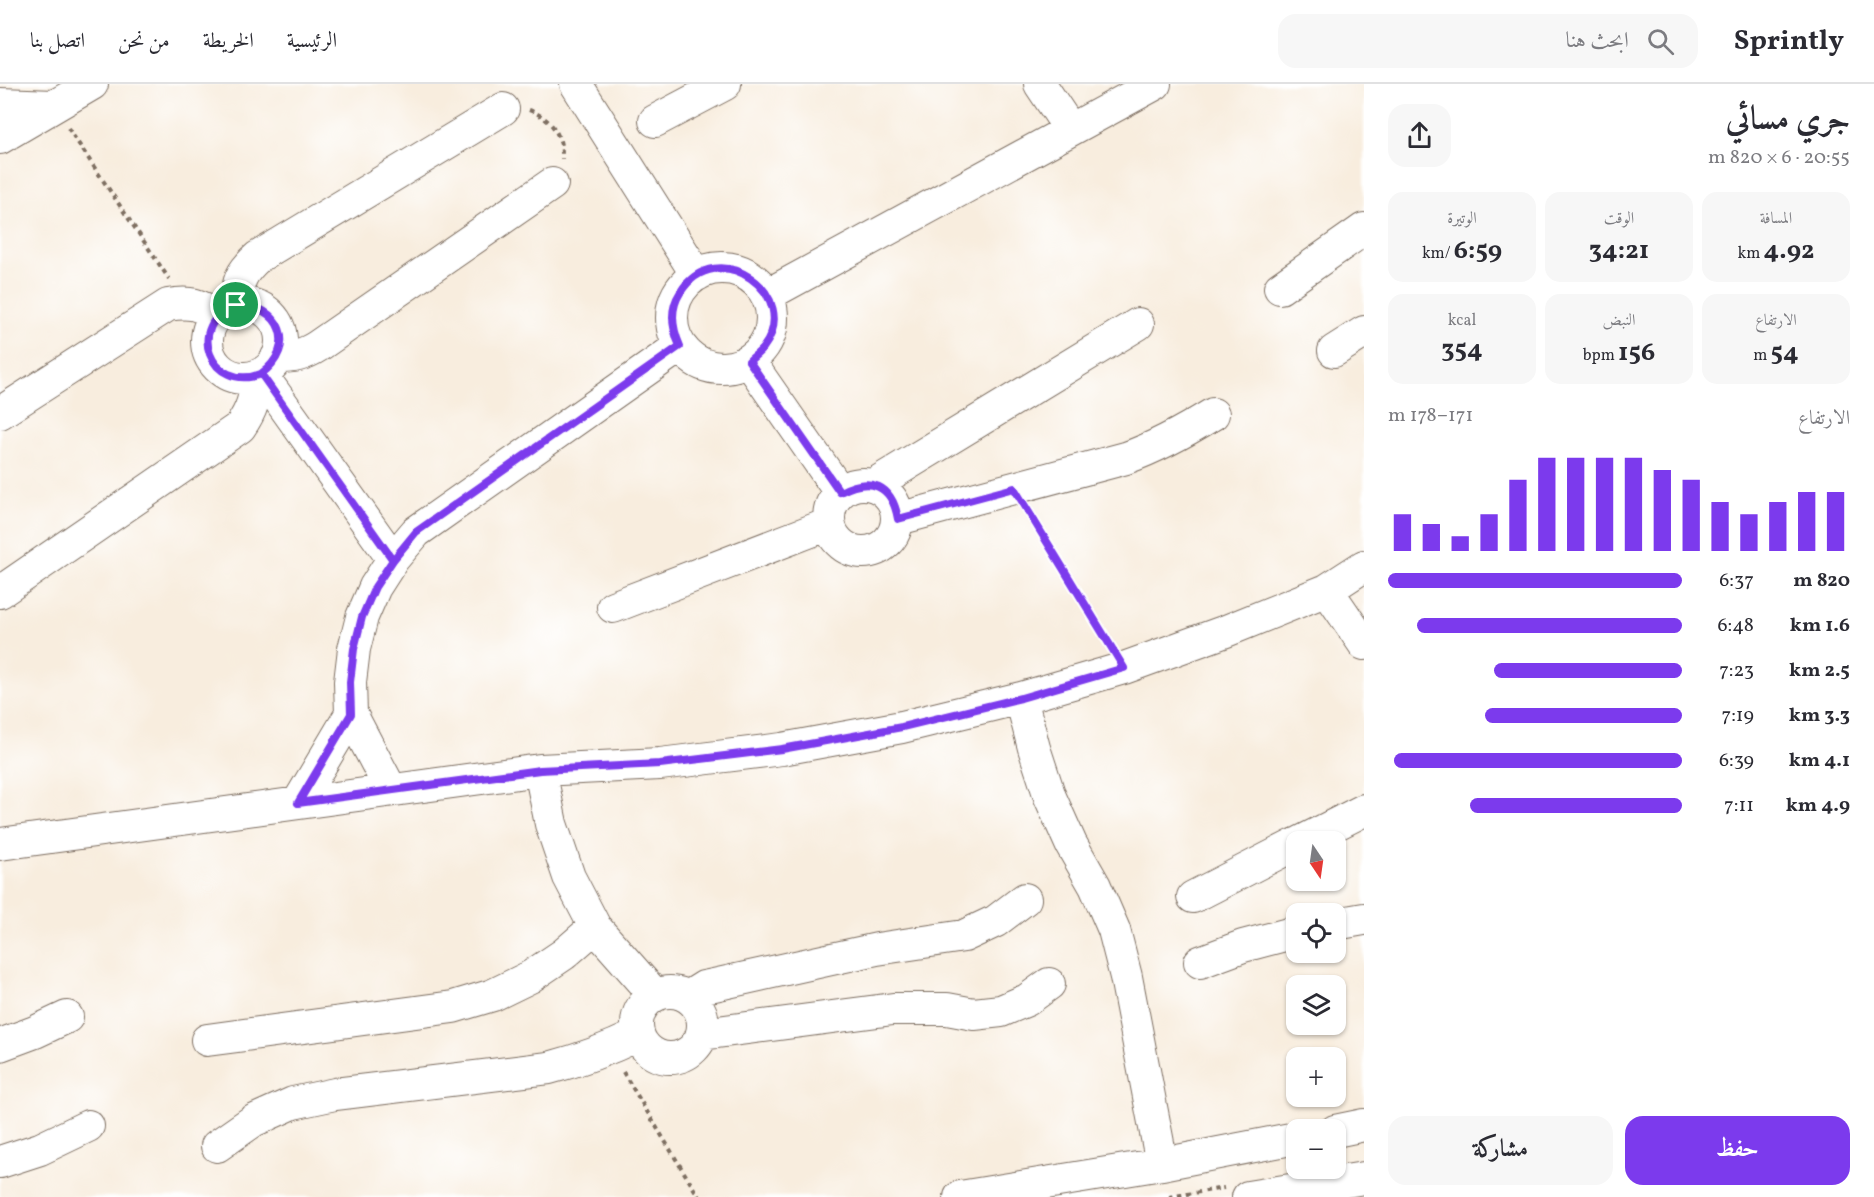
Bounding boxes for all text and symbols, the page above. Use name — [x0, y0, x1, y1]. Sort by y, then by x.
search box — [1278, 14, 1698, 68]
text: Sprintly — [1734, 22, 1844, 61]
icon: search — [1644, 25, 1677, 58]
text: ابحث هنا — [1566, 26, 1629, 57]
text: اتصل بنا — [30, 27, 85, 56]
text: من نحن — [118, 27, 170, 56]
text: الخريطة — [203, 27, 254, 56]
text: الرئيسية — [287, 27, 337, 56]
text: جري مسائي — [1726, 98, 1850, 144]
button: share — [1388, 104, 1451, 167]
text: 20:55 · 6 × 820 m — [1708, 144, 1850, 172]
text: الوتيرة — [1447, 208, 1477, 230]
text: الوقت — [1604, 208, 1634, 230]
text: المسافة — [1760, 208, 1792, 230]
text: 6:59 — [1454, 233, 1502, 269]
text: 34:21 — [1589, 233, 1649, 269]
text: 4.92 — [1764, 233, 1815, 269]
text: /km — [1422, 243, 1454, 265]
text: km — [1737, 243, 1764, 265]
pin — [210, 279, 261, 330]
icon: arrive — [219, 288, 252, 321]
text: kcal — [1448, 310, 1476, 332]
text: النبض — [1603, 310, 1635, 332]
text: الارتفاع — [1755, 310, 1797, 332]
text: 354 — [1441, 332, 1483, 368]
text: 156 — [1618, 335, 1655, 371]
text: 54 — [1771, 335, 1799, 371]
text: bpm — [1583, 345, 1618, 367]
text: m — [1753, 345, 1771, 367]
text: 171–178 m — [1388, 402, 1473, 430]
text: الارتفاع — [1798, 405, 1850, 433]
text: 6:37 — [1719, 567, 1754, 595]
text: 820 m — [1793, 567, 1850, 595]
text: 6:48 — [1717, 612, 1754, 640]
text: 1.6 km — [1790, 612, 1850, 640]
text: 7:23 — [1719, 657, 1754, 685]
text: 2.5 km — [1789, 657, 1850, 685]
text: 7:19 — [1721, 702, 1754, 730]
text: 3.3 km — [1789, 702, 1850, 730]
text: 6:39 — [1719, 747, 1754, 775]
text: 4.1 km — [1789, 747, 1850, 775]
text: 7:11 — [1724, 792, 1754, 820]
text: 4.9 km — [1786, 792, 1850, 820]
north arrow — [1286, 831, 1346, 891]
map controls — [1286, 831, 1346, 1179]
button: locate — [1286, 903, 1346, 963]
button: layers — [1286, 975, 1346, 1035]
button: + — [1286, 1047, 1346, 1107]
button: مشاركة — [1388, 1116, 1613, 1185]
button: حفظ — [1625, 1116, 1850, 1185]
button: − — [1286, 1119, 1346, 1179]

